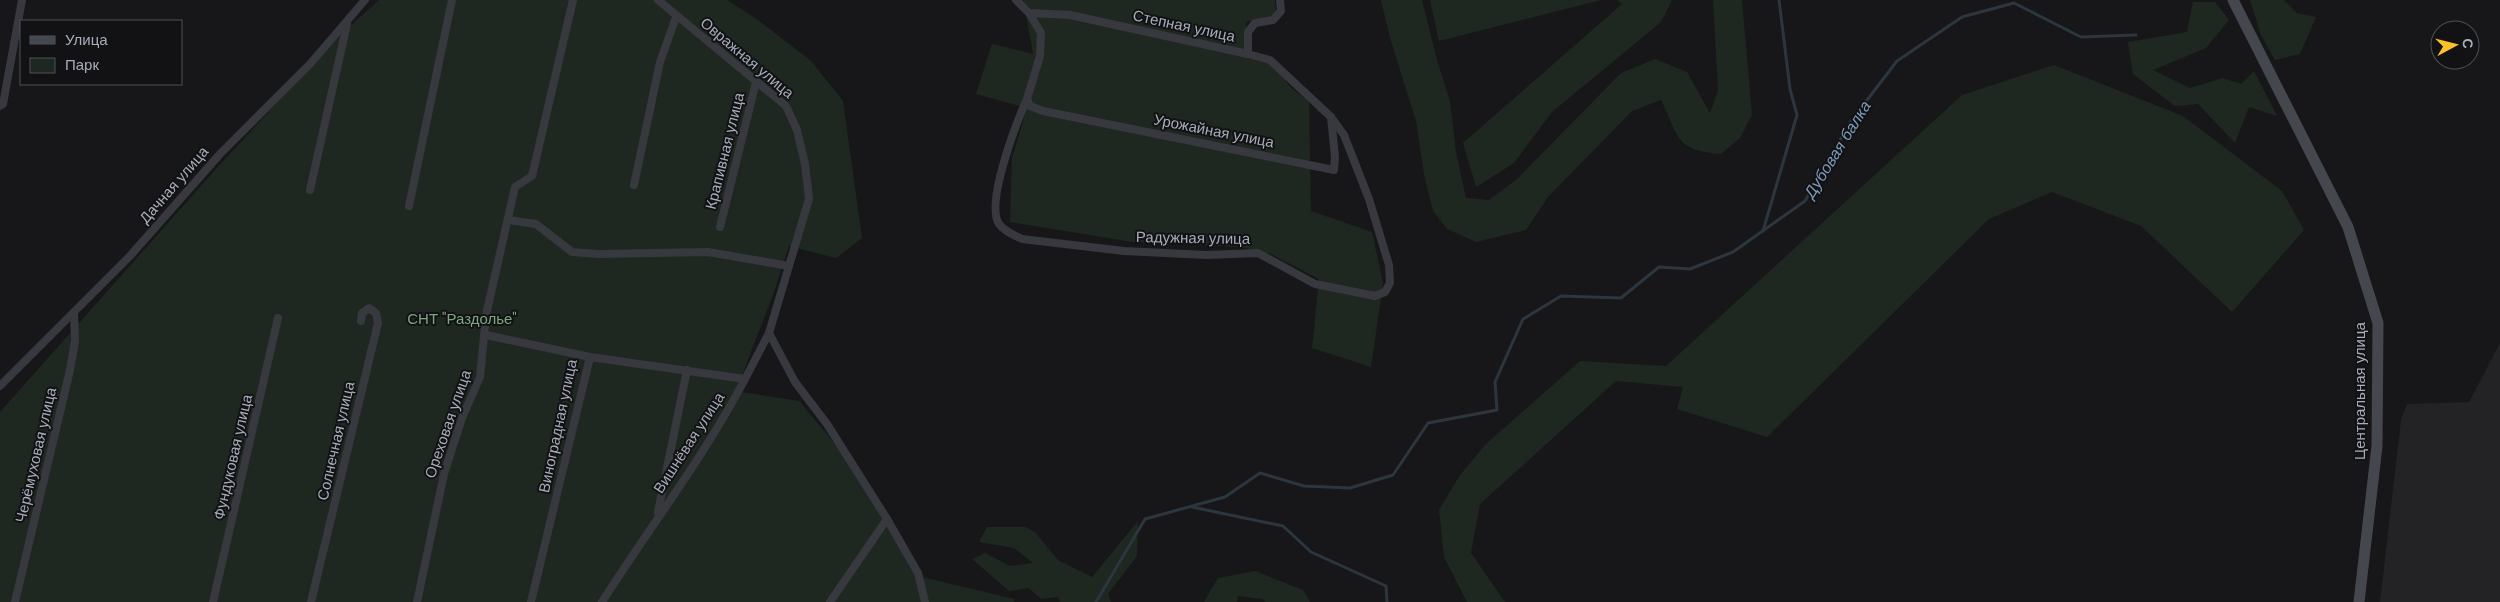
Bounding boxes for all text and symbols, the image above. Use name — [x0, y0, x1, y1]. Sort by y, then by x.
street label: Степная улица — [1131, 5, 1238, 47]
street label: Овражная улица — [696, 13, 798, 103]
legend — [20, 20, 182, 85]
north arrow — [2430, 20, 2480, 70]
text: Улица — [65, 30, 108, 50]
text: С — [2458, 37, 2477, 50]
text: Парк — [65, 55, 99, 75]
street label: Крапивная улица — [701, 90, 749, 212]
water label: Дубовая балка — [1798, 97, 1876, 204]
street label: Урожайная улица — [1152, 110, 1276, 153]
street label: Дачная улица — [135, 142, 213, 228]
street label: Радужная улица — [1136, 227, 1251, 249]
park label: СНТ "Раздолье" — [407, 309, 517, 329]
street label: Центральная улица — [2350, 321, 2370, 460]
street label: Виноградная улица — [534, 357, 582, 495]
street label: Ореховая улица — [420, 367, 476, 481]
street label: Солнечная улица — [313, 379, 360, 502]
street label: Черёмуховая улица — [11, 385, 61, 525]
street label: Вишнёвая улица — [649, 388, 729, 497]
street label: Фундуковая улица — [209, 392, 257, 522]

